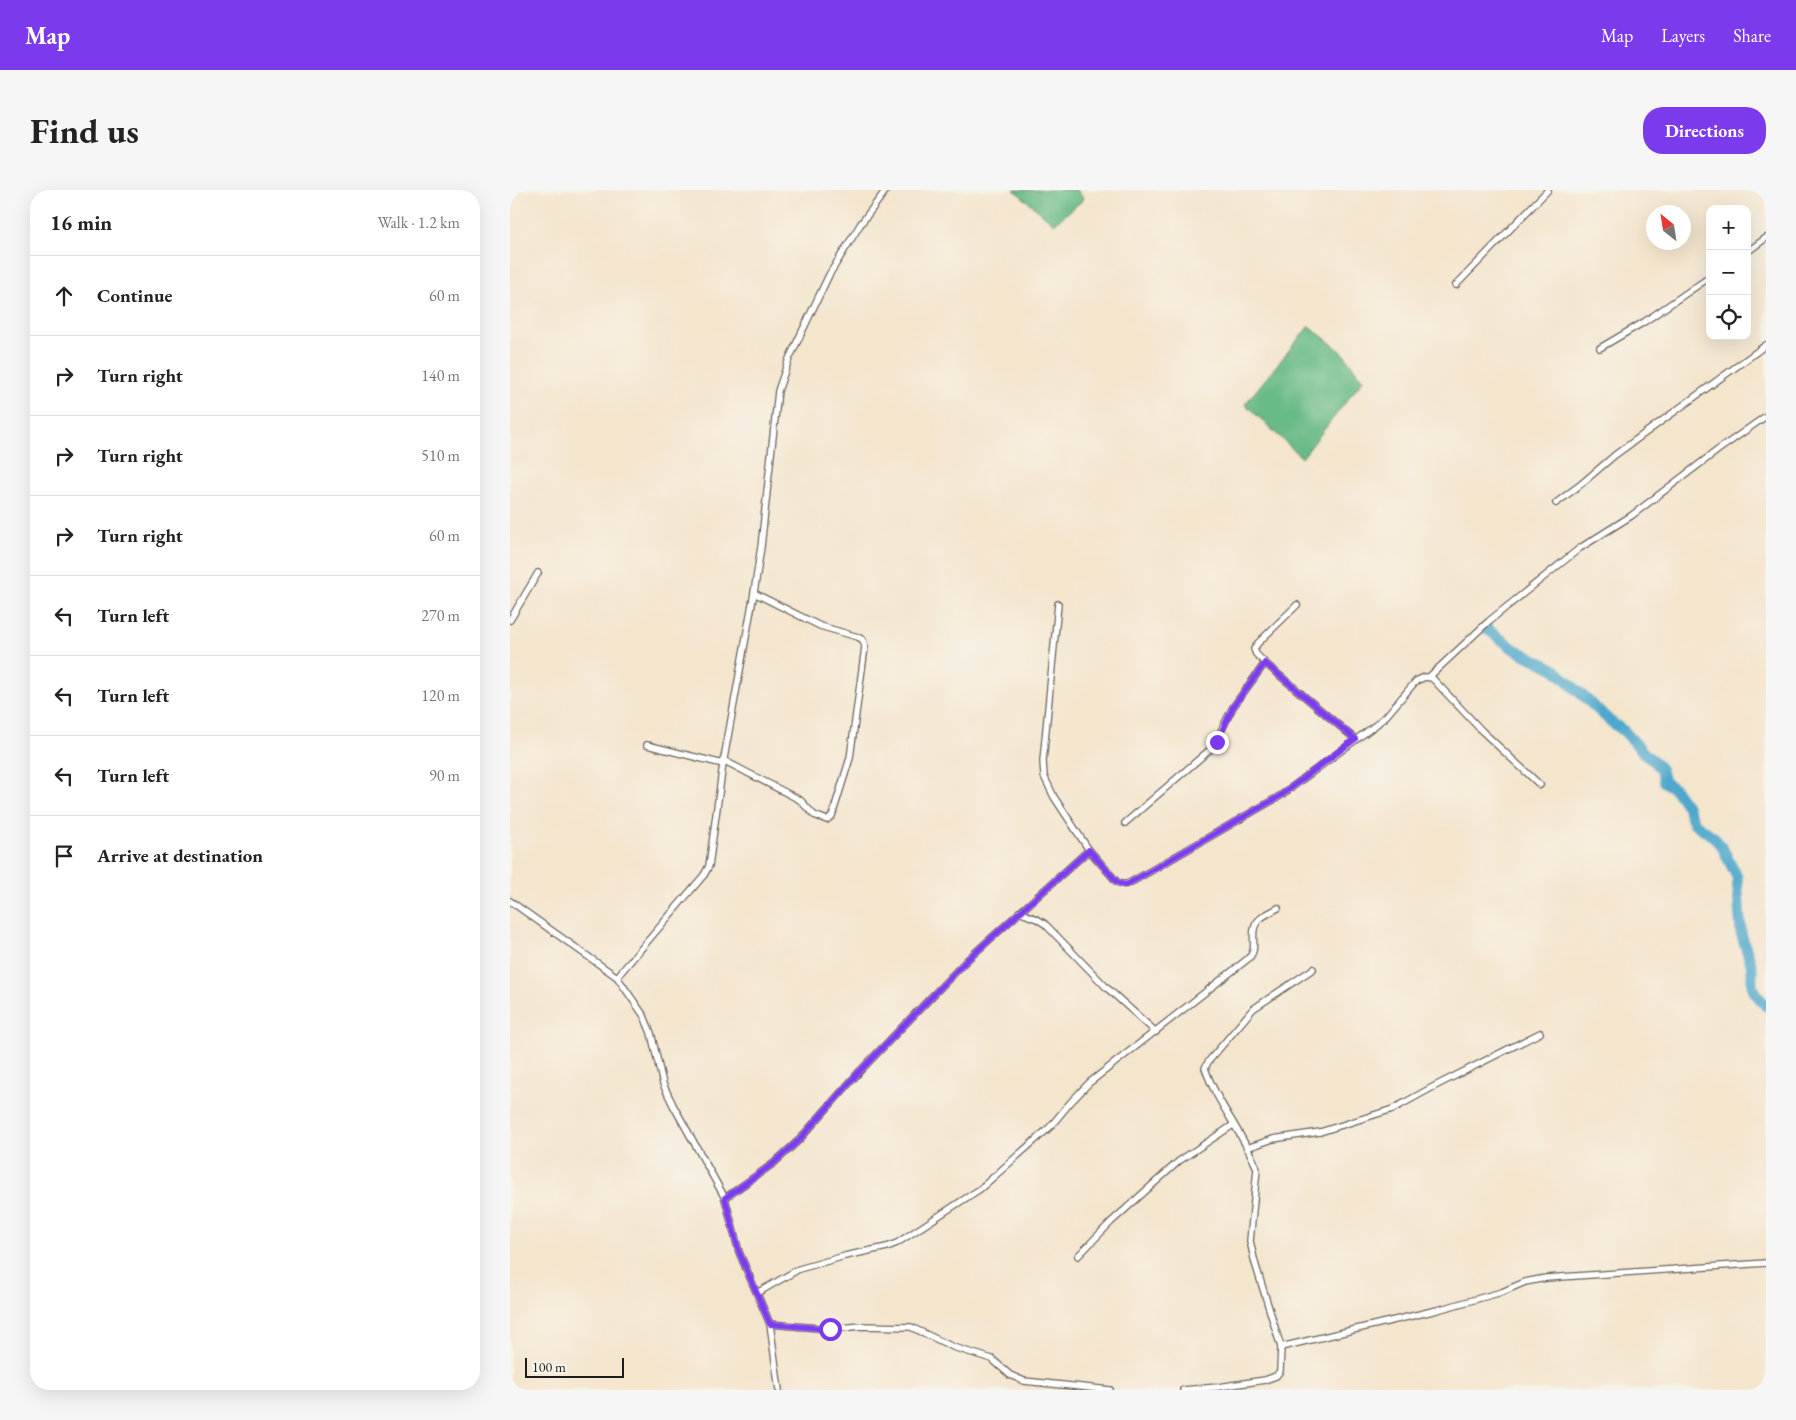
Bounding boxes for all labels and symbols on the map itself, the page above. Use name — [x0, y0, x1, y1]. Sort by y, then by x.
north arrow — [1646, 205, 1691, 250]
route end — [1206, 731, 1229, 754]
route start — [819, 1318, 842, 1341]
scale bar — [525, 1355, 624, 1378]

